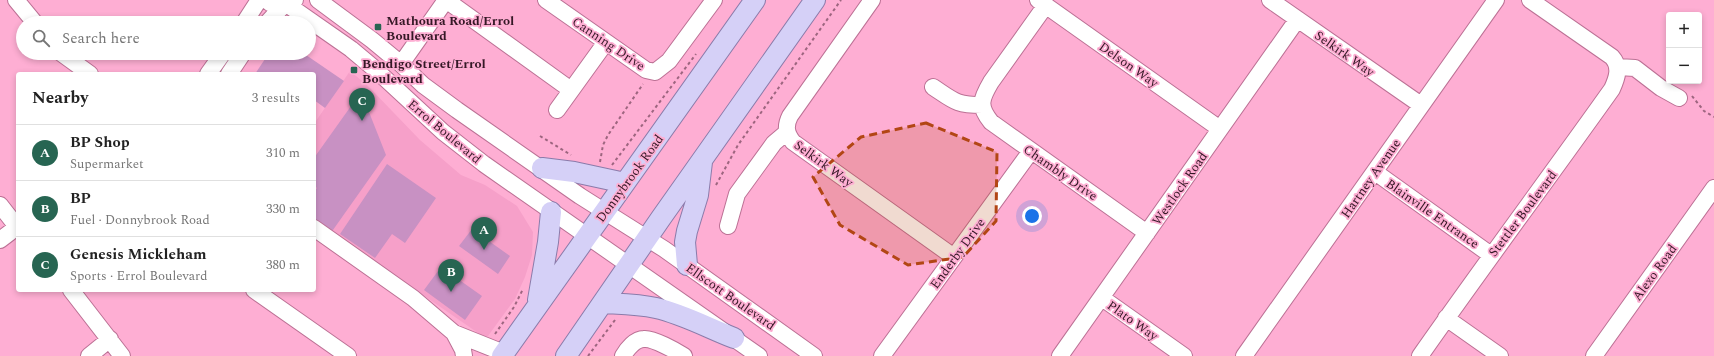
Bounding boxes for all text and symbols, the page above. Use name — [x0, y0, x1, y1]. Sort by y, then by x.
place label: Mathoura Road/Errol Boulevard — [386, 11, 514, 46]
street label: Canning Drive — [568, 12, 649, 76]
map controls — [1666, 12, 1702, 84]
button: + — [1666, 12, 1702, 48]
search box — [16, 16, 316, 60]
marker: Mathoura Road/Errol Boulevard — [373, 22, 383, 32]
street label: Selkirk Way — [1310, 26, 1379, 82]
icon: search — [30, 27, 52, 49]
text: Search here — [62, 27, 140, 50]
street label: Delson Way — [1095, 37, 1163, 93]
button: − — [1666, 48, 1702, 84]
place label: Bendigo Street/Errol Boulevard — [362, 54, 486, 89]
marker: Bendigo Street/Errol Boulevard — [349, 65, 359, 75]
text: Nearby — [32, 85, 88, 111]
text: 3 results — [252, 88, 300, 108]
pin: C — [349, 88, 375, 121]
street label: Errol Boulevard — [403, 95, 486, 169]
street label: Donnybrook Road — [591, 130, 669, 227]
text: BP Shop — [70, 131, 130, 154]
street label: Selkirk Way — [790, 135, 858, 193]
street label: Hartney Avenue — [1336, 135, 1406, 222]
street label: Chambly Drive — [1019, 140, 1102, 206]
text: A — [40, 143, 50, 163]
text: 310 m — [266, 143, 300, 163]
street label: Westlock Road — [1147, 148, 1213, 229]
text: Supermarket — [70, 154, 144, 174]
street label: Stettler Boulevard — [1484, 166, 1562, 261]
street label: Blainville Entrance — [1382, 174, 1483, 254]
text: BP — [70, 187, 91, 210]
text: B — [40, 199, 50, 219]
text: 330 m — [266, 199, 300, 219]
your location — [1022, 206, 1042, 226]
text: Fuel · Donnybrook Road — [70, 210, 210, 230]
street label: Enderby Drive — [925, 214, 990, 293]
pin: A — [471, 217, 497, 250]
street label: Alexo Road — [1627, 240, 1682, 305]
text: Genesis Mickleham — [70, 243, 206, 266]
text: C — [40, 255, 50, 275]
text: 380 m — [266, 255, 300, 275]
street label: Ellscott Boulevard — [681, 258, 779, 335]
pin: B — [438, 259, 464, 292]
text: Sports · Errol Boulevard — [70, 266, 208, 286]
street label: Plato Way — [1103, 296, 1163, 346]

